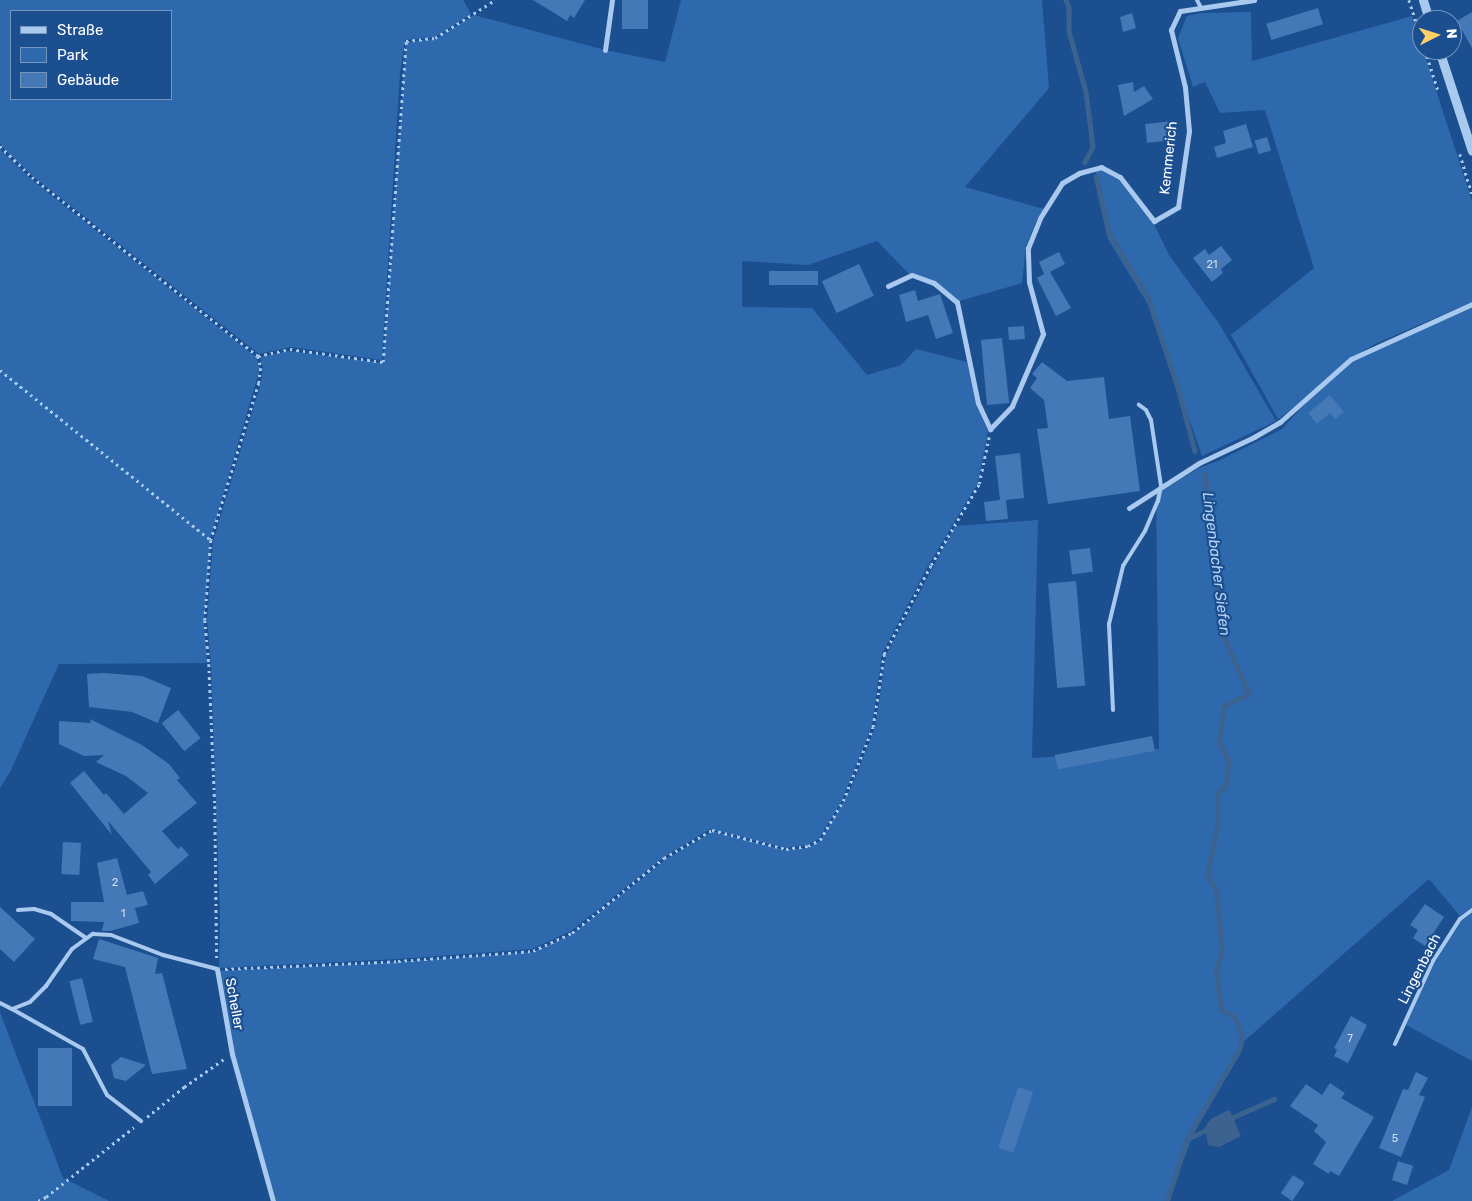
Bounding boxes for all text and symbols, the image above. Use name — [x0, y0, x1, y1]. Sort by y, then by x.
legend — [10, 10, 172, 100]
north arrow — [1412, 10, 1462, 60]
text: Straße — [57, 21, 103, 39]
text: N — [1443, 28, 1460, 39]
text: Park — [57, 46, 88, 64]
text: Gebäude — [57, 71, 119, 89]
street label: Kemmerich — [1157, 121, 1181, 195]
house number: 21 — [1206, 258, 1218, 272]
water label: Lingenbacher Siefen — [1198, 491, 1234, 637]
house number: 2 — [112, 876, 118, 890]
house number: 1 — [121, 907, 125, 921]
street label: Lingenbach — [1395, 931, 1445, 1007]
street label: Scheller — [221, 977, 247, 1031]
house number: 7 — [1347, 1032, 1353, 1046]
house number: 5 — [1392, 1132, 1398, 1146]

